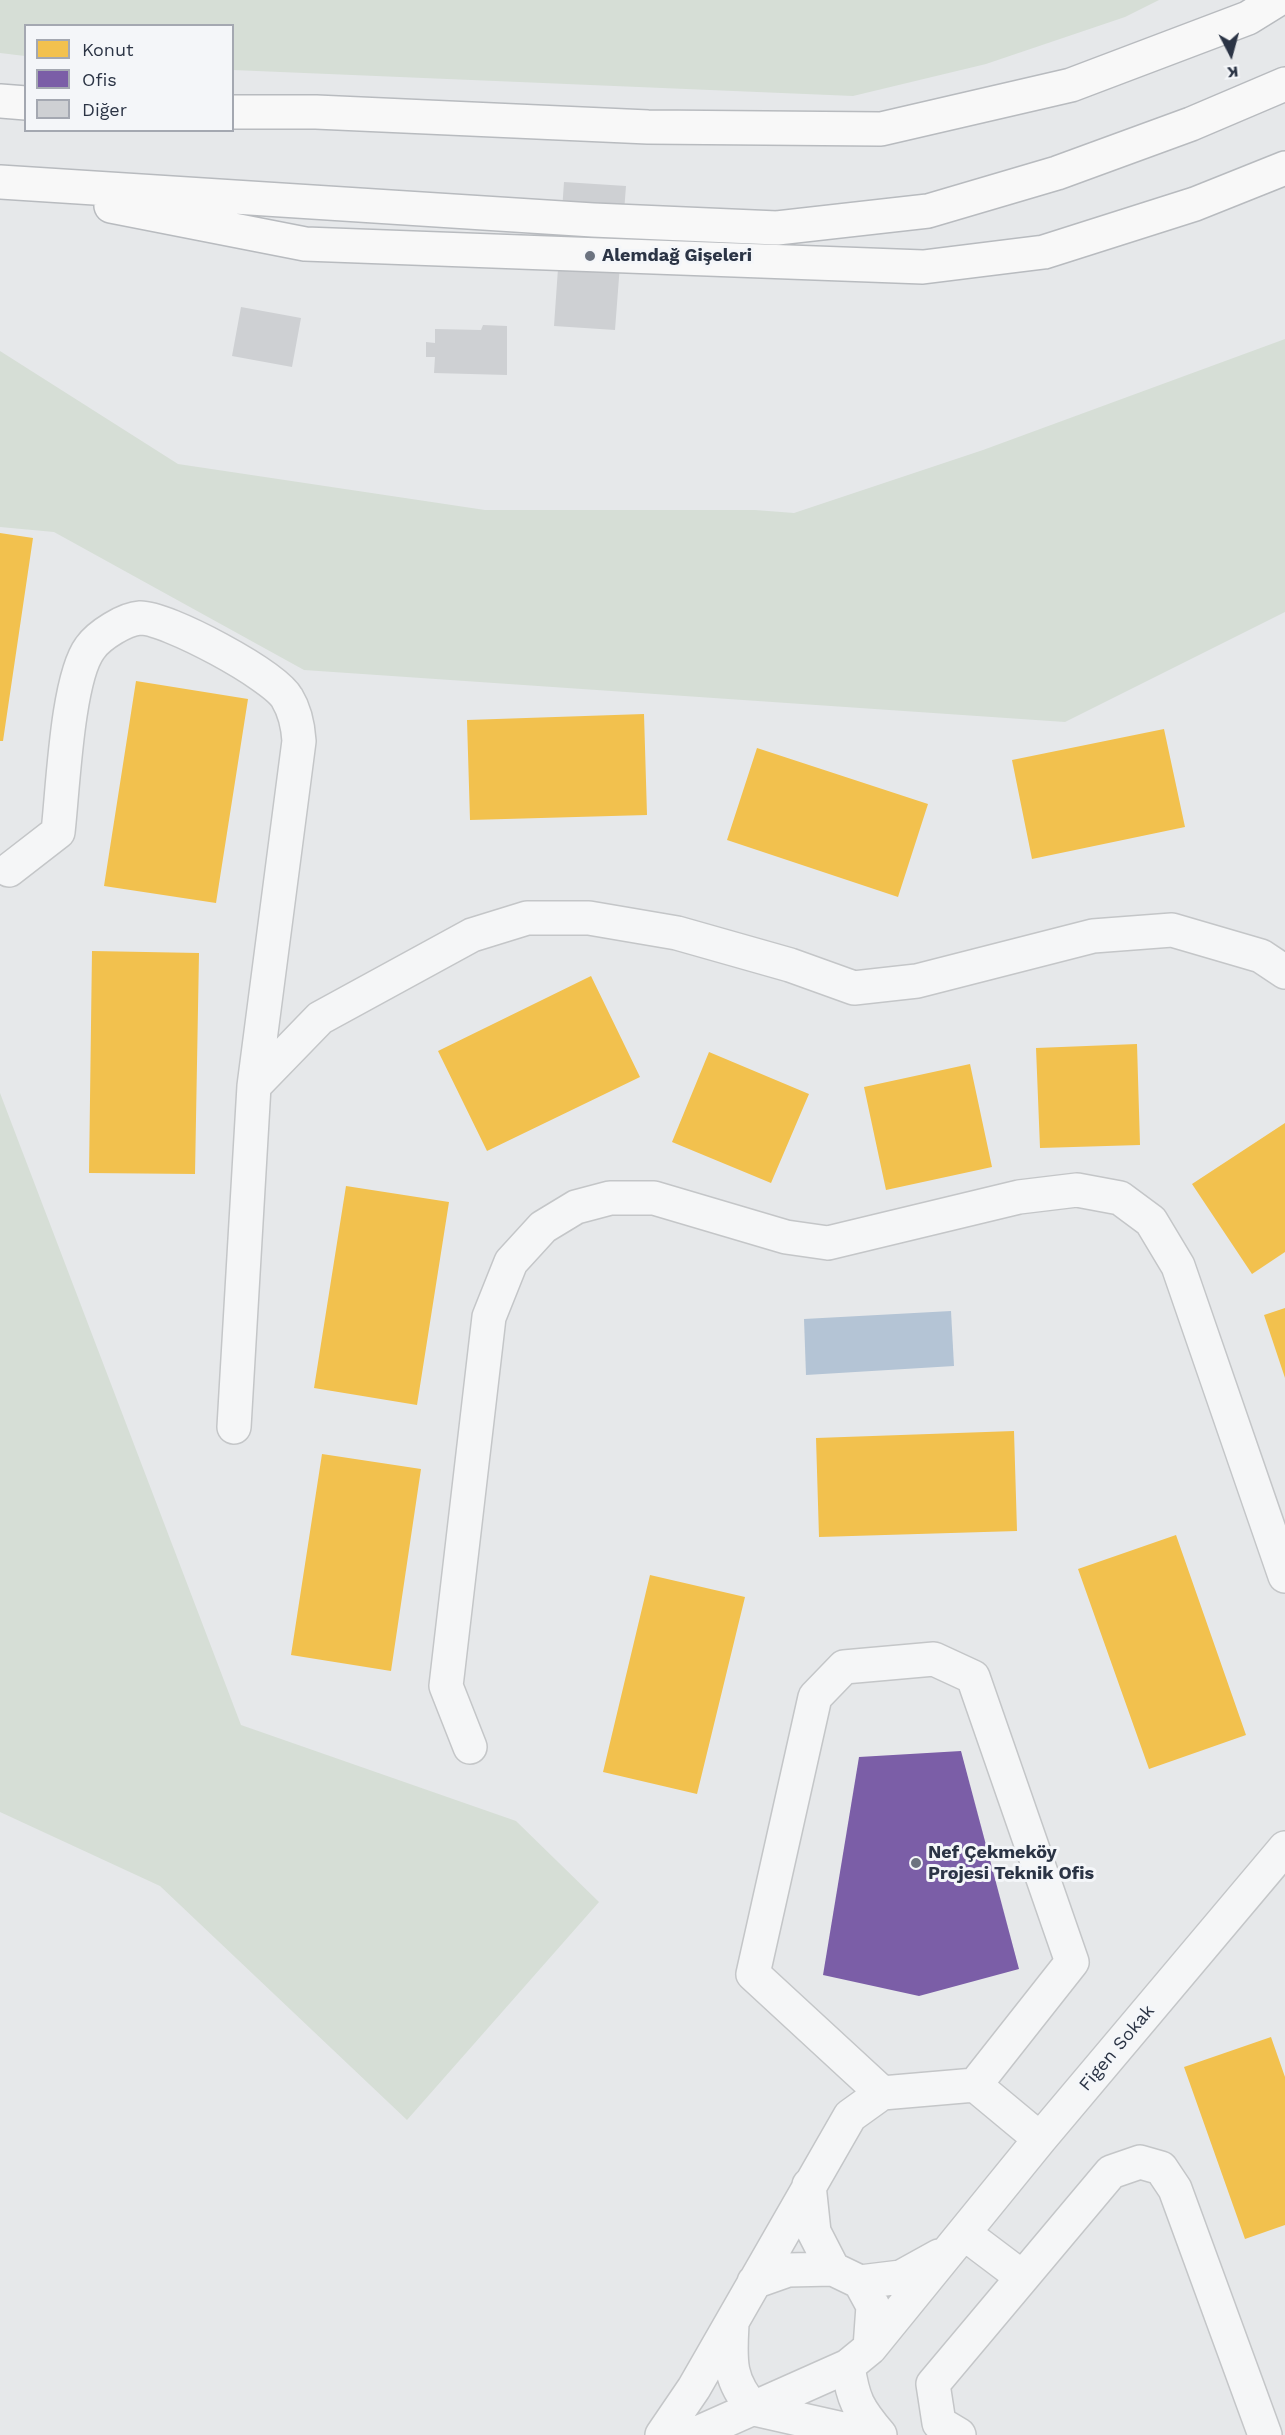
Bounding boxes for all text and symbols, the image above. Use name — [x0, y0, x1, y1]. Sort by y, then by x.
legend — [24, 24, 234, 132]
north arrow — [1201, 24, 1261, 84]
text: Konut — [82, 39, 134, 60]
text: K — [1226, 62, 1239, 82]
text: Ofis — [82, 69, 117, 90]
text: Diğer — [82, 99, 127, 120]
place label: Alemdağ Gişeleri — [602, 245, 752, 267]
marker: Alemdağ Gişeleri — [583, 249, 597, 263]
place label: Nef Çekmeköy Projesi Teknik Ofis — [928, 1842, 1094, 1884]
marker: Nef Çekmeköy Projesi Teknik Ofis — [909, 1856, 923, 1870]
street label: Figen Sokak — [1075, 2001, 1159, 2095]

